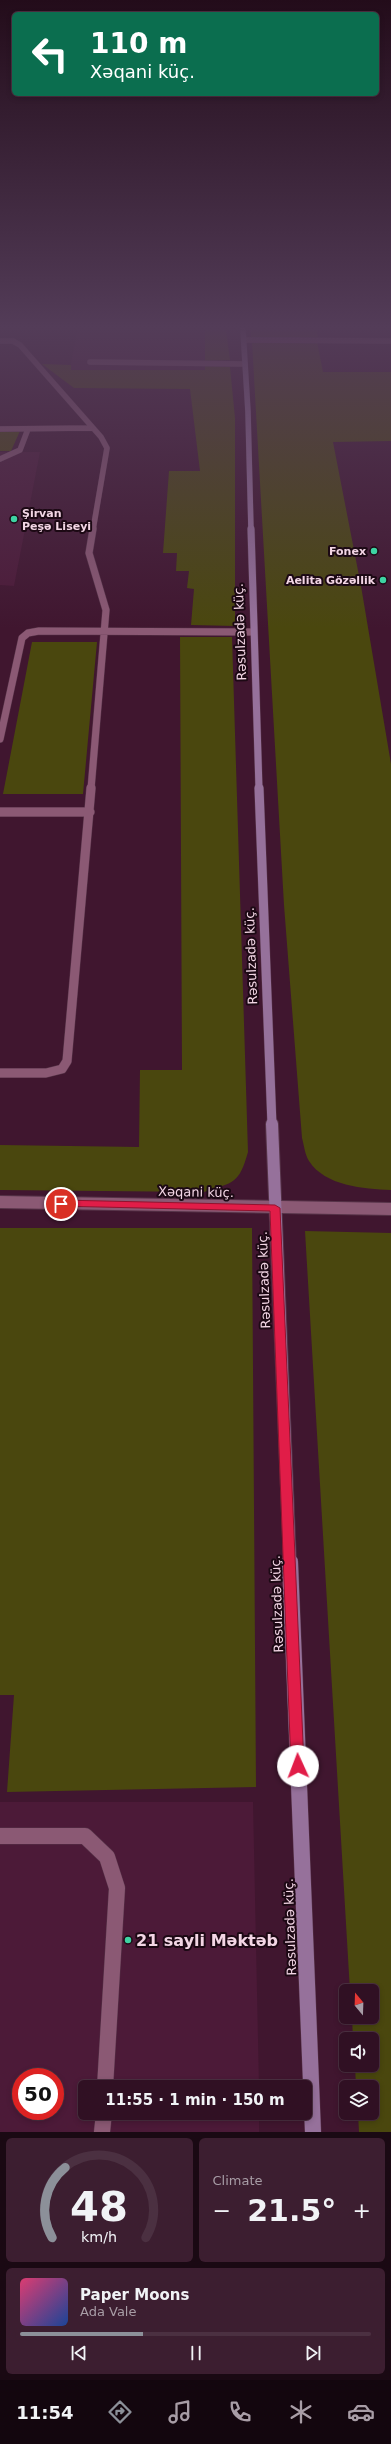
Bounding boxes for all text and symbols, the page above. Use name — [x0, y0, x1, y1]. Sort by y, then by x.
text: 110 m — [90, 27, 187, 60]
icon: left — [24, 28, 76, 80]
text: Xəqani küç. — [90, 61, 195, 82]
place label: Şirvan Peşə Liseyi — [22, 507, 91, 533]
marker: Şirvan Peşə Liseyi — [9, 514, 19, 524]
place label: Fonex — [329, 545, 366, 558]
marker: Fonex — [369, 546, 379, 556]
place label: Aelita Gözəllik — [286, 574, 376, 587]
marker: Aelita Gözəllik — [378, 575, 388, 585]
street label: Rəsulzadə küç. — [231, 583, 249, 681]
street label: Rəsulzadə küç. — [242, 907, 260, 1005]
street label: Xəqani küç. — [158, 1184, 234, 1200]
pin — [44, 1187, 78, 1221]
icon: arrive — [50, 1193, 72, 1215]
street label: Rəsulzadə küç. — [255, 1231, 273, 1329]
street label: Rəsulzadə küç. — [268, 1555, 286, 1653]
position arrow — [277, 1745, 319, 1787]
street label: Rəsulzadə küç. — [281, 1878, 299, 1976]
place label: 21 sayli Məktəb — [136, 1931, 278, 1950]
marker: 21 sayli Məktəb — [123, 1935, 133, 1945]
north arrow — [339, 1984, 379, 2024]
map controls — [339, 1984, 379, 2120]
button: sound — [339, 2032, 379, 2072]
speed limit sign: 50 — [12, 2068, 64, 2120]
button: layers — [339, 2080, 379, 2120]
text: 11:55 · 1 min · 150 m — [105, 2091, 285, 2109]
text: Climate — [213, 2173, 263, 2188]
text: 48 — [70, 2182, 128, 2231]
text: 21.5° — [247, 2193, 336, 2228]
text: − — [213, 2198, 231, 2223]
text: + — [353, 2198, 371, 2223]
text: km/h — [81, 2229, 117, 2245]
text: Paper Moons — [80, 2286, 189, 2304]
text: Ada Vale — [80, 2304, 136, 2319]
icon: previous — [68, 2342, 90, 2364]
icon: pause — [185, 2342, 207, 2364]
icon: next — [302, 2342, 324, 2364]
icon: directions — [106, 2398, 134, 2426]
icon: music — [166, 2398, 194, 2426]
icon: phone — [226, 2398, 254, 2426]
icon: climate — [287, 2398, 315, 2426]
icon: car — [347, 2398, 375, 2426]
text: 11:54 — [16, 2402, 73, 2423]

